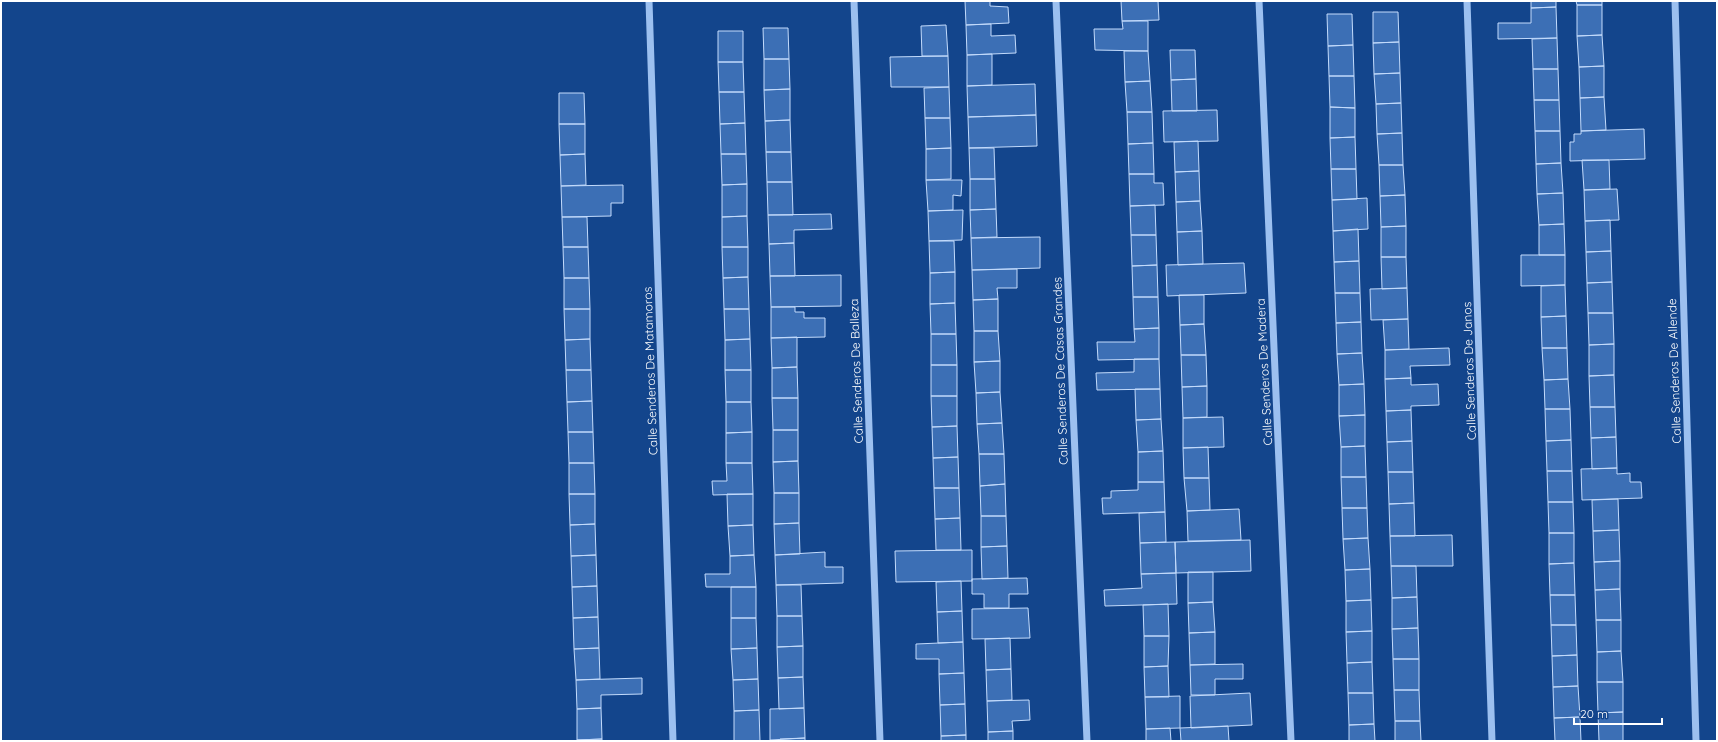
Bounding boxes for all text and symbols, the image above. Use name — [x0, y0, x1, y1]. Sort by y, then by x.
street label: Calle Senderos De Casas Grandes — [1049, 276, 1071, 465]
street label: Calle Senderos De Matamoros — [640, 286, 660, 455]
street label: Calle Senderos De Balleza — [846, 298, 866, 444]
street label: Calle Senderos De Madera — [1253, 298, 1275, 446]
street label: Calle Senderos De Allende — [1664, 298, 1684, 444]
street label: Calle Senderos De Janos — [1459, 301, 1479, 440]
scale bar — [1574, 700, 1662, 726]
text: 20 m — [1580, 706, 1608, 721]

